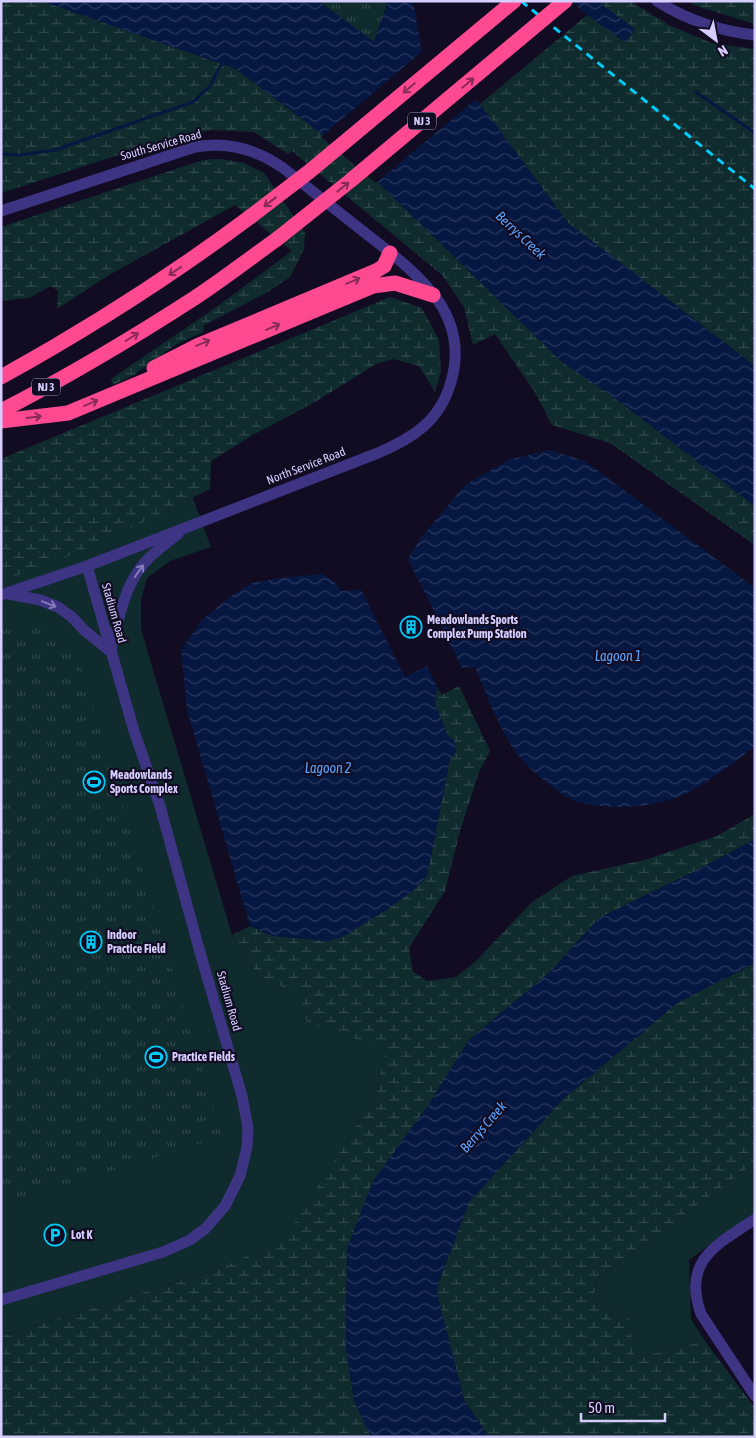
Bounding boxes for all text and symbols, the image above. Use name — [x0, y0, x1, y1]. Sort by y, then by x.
north arrow — [691, 15, 741, 65]
text: N — [715, 42, 731, 60]
one-way arrow — [461, 77, 474, 88]
one-way arrow — [403, 83, 416, 94]
road number: NJ 3 — [408, 112, 436, 130]
street label: South Service Road — [119, 127, 203, 163]
one-way arrow — [336, 181, 349, 192]
one-way arrow — [263, 197, 277, 207]
water label: Berrys Creek — [493, 208, 550, 263]
one-way arrow — [169, 266, 183, 276]
one-way arrow — [345, 275, 360, 285]
one-way arrow — [265, 322, 280, 331]
one-way arrow — [125, 332, 139, 342]
one-way arrow — [195, 338, 210, 348]
road number: NJ 3 — [32, 378, 60, 396]
one-way arrow — [83, 397, 98, 407]
one-way arrow — [26, 412, 42, 422]
street label: North Service Road — [265, 445, 347, 487]
one-way arrow — [134, 564, 144, 578]
street label: Stadium Road — [99, 582, 129, 644]
one-way arrow — [41, 600, 57, 609]
place label: Meadowlands Sports Complex Pump Station — [427, 613, 527, 641]
building icon: Meadowlands Sports Complex Pump Station — [399, 615, 423, 639]
water label: Lagoon 1 — [595, 648, 641, 664]
water label: Lagoon 2 — [305, 760, 352, 776]
place label: Meadowlands Sports Complex — [110, 768, 178, 796]
sports icon: Meadowlands Sports Complex — [82, 770, 106, 794]
place label: Indoor Practice Field — [107, 928, 166, 956]
building icon: Indoor Practice Field — [79, 930, 103, 954]
street label: Stadium Road — [214, 970, 244, 1032]
sports icon: Practice Fields — [144, 1045, 168, 1069]
place label: Practice Fields — [172, 1050, 236, 1064]
water label: Berrys Creek — [456, 1098, 510, 1156]
parking icon: Lot K — [43, 1223, 67, 1247]
place label: Lot K — [71, 1228, 92, 1242]
scale bar — [581, 1390, 665, 1422]
text: 50 m — [588, 1399, 615, 1416]

